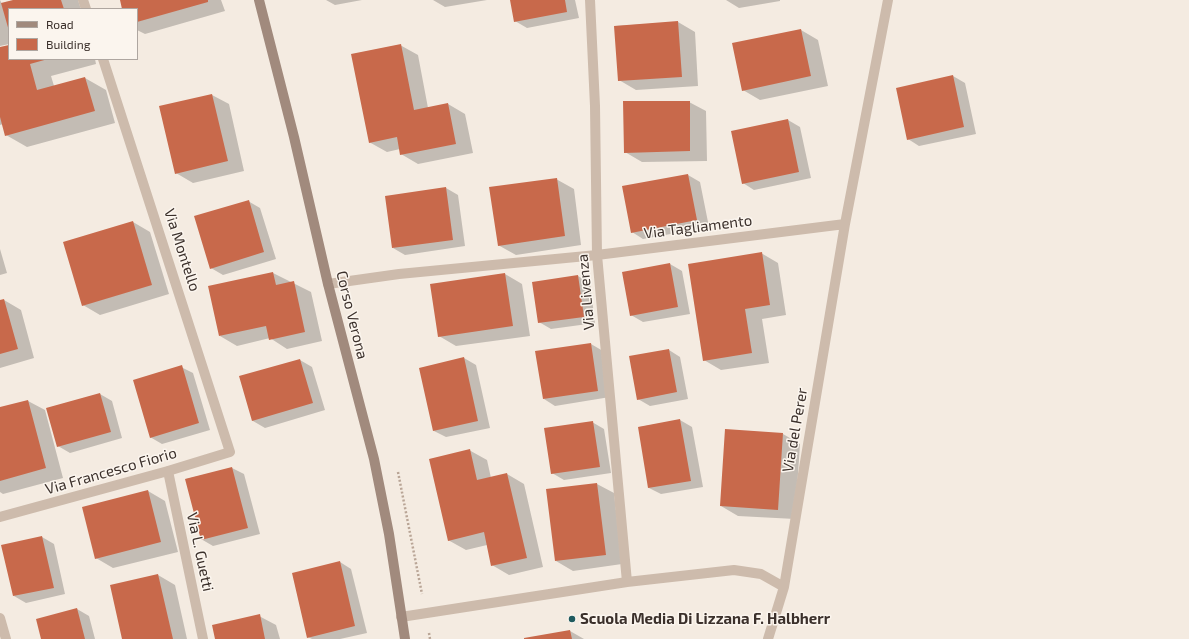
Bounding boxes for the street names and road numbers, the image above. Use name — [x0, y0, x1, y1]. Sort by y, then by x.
street label: Via Montello — [160, 206, 204, 294]
street label: Via Tagliamento — [643, 211, 753, 243]
street label: Via Livenza — [574, 253, 598, 331]
street label: Corso Verona — [332, 269, 372, 361]
street label: Via del Perer — [779, 386, 811, 474]
street label: Via Francesco Fiorio — [43, 444, 179, 498]
street label: Via L. Guetti — [183, 511, 217, 593]

